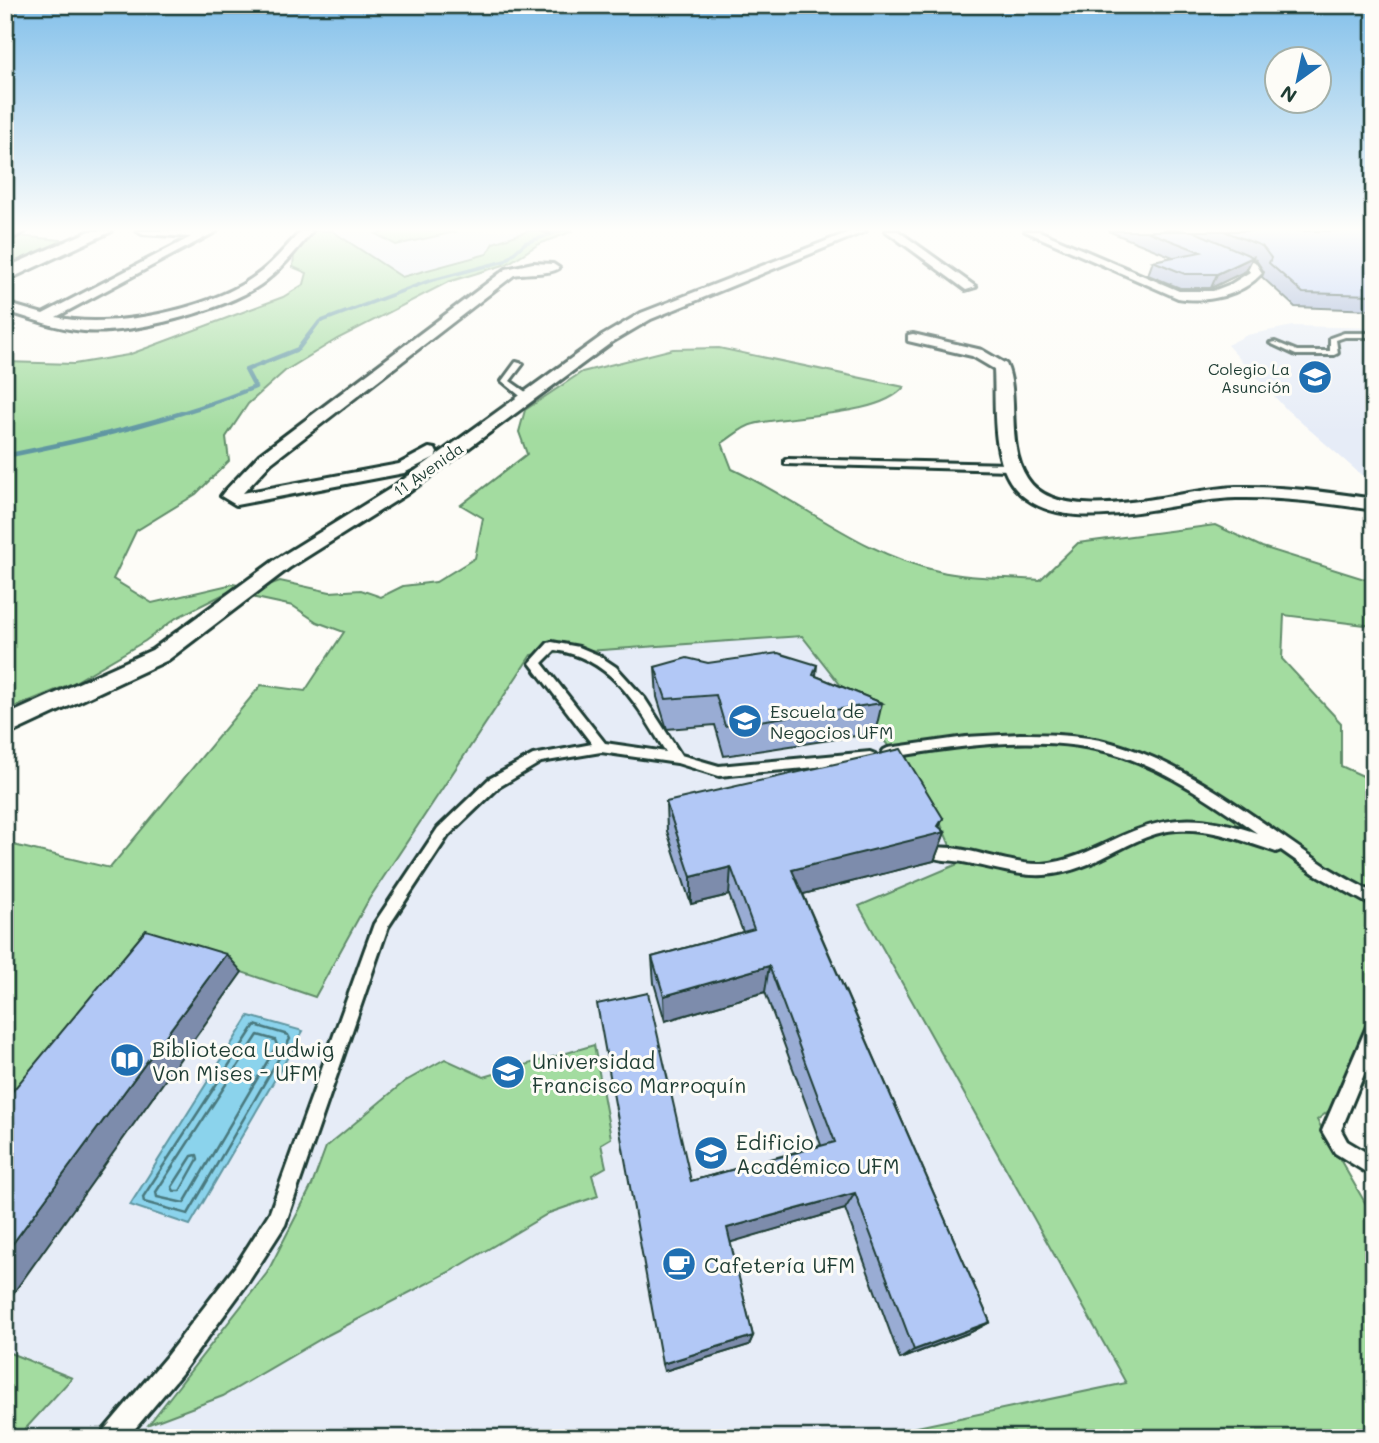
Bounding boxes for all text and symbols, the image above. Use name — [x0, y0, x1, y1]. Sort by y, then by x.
north arrow — [1264, 46, 1334, 116]
text: N — [1276, 80, 1301, 109]
place label: Colegio La Asunción — [1208, 358, 1290, 397]
school or university icon: Colegio La Asunción — [1296, 358, 1334, 396]
street label: 11 Avenida — [389, 437, 467, 501]
place label: Escuela de Negocios UFM — [770, 699, 893, 744]
school or university icon: Escuela de Negocios UFM — [726, 702, 764, 740]
place label: Biblioteca Ludwig Von Mises - UFM — [152, 1035, 334, 1086]
library icon: Biblioteca Ludwig Von Mises - UFM — [108, 1041, 146, 1079]
place label: Universidad Francisco Marroquín — [532, 1047, 746, 1098]
school or university icon: Universidad Francisco Marroquín — [489, 1053, 527, 1091]
place label: Edificio Académico UFM — [736, 1128, 899, 1179]
school or university icon: Edificio Académico UFM — [692, 1134, 730, 1172]
cafe icon: Cafetería UFM — [660, 1245, 698, 1283]
place label: Cafetería UFM — [704, 1251, 855, 1278]

